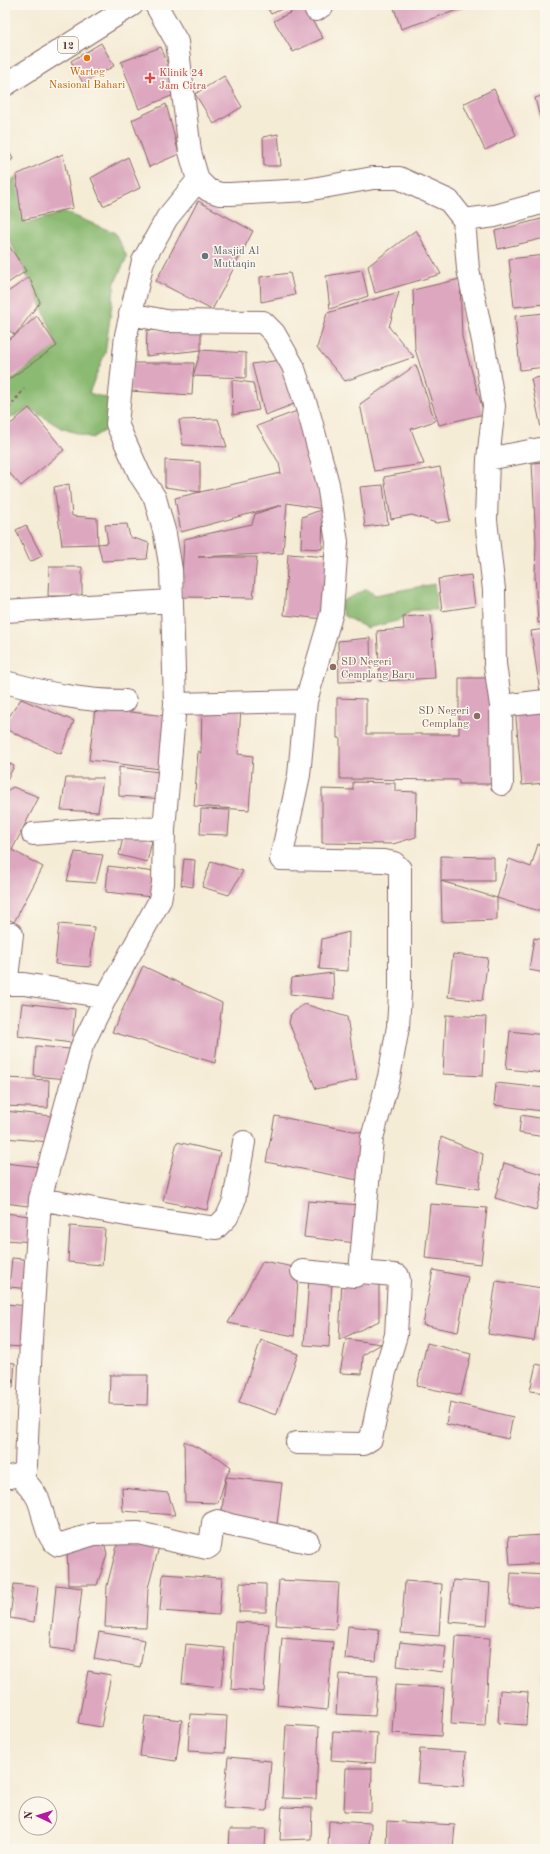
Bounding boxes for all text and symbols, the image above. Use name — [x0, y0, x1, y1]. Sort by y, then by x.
road number: 12 — [58, 37, 78, 53]
marker: Warteg Nasional Bahari — [82, 53, 92, 63]
place label: Warteg Nasional Bahari — [49, 67, 125, 91]
place label: Klinik 24 Jam Citra — [159, 68, 207, 92]
marker: Klinik 24 Jam Citra — [144, 72, 156, 84]
place label: Masjid Al Muttaqin — [213, 246, 259, 270]
marker: Masjid Al Muttaqin — [200, 251, 210, 261]
place label: SD Negeri Cemplang Baru — [341, 657, 415, 681]
marker: SD Negeri Cemplang Baru — [328, 662, 338, 672]
place label: SD Negeri Cemplang — [419, 706, 469, 730]
marker: SD Negeri Cemplang — [472, 711, 482, 721]
north arrow — [18, 1796, 58, 1836]
text: N — [24, 1810, 35, 1820]

